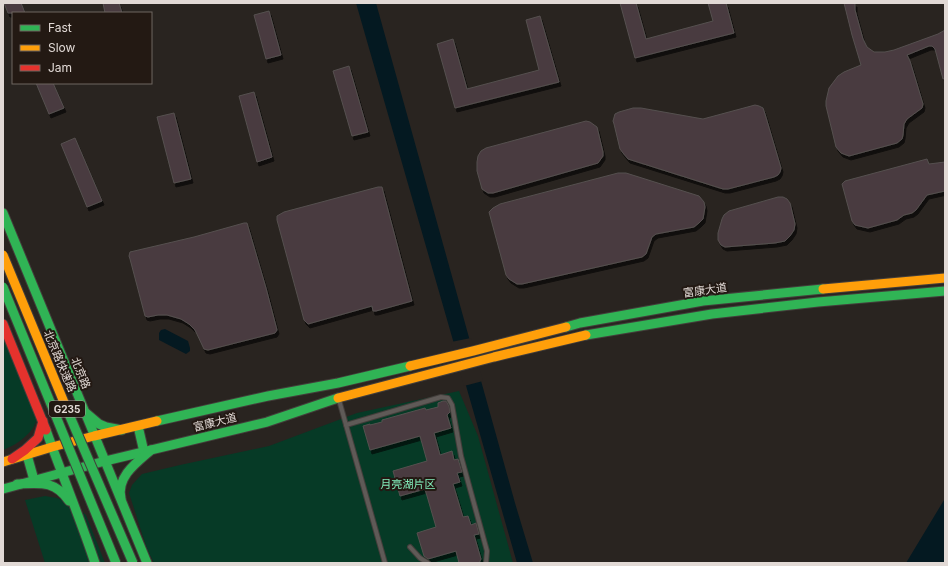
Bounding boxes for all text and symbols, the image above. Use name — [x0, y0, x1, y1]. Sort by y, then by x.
legend — [12, 12, 152, 84]
text: Fast — [48, 20, 72, 35]
text: Slow — [48, 40, 76, 55]
text: Jam — [48, 60, 72, 75]
street label: 富康大道 — [682, 280, 728, 300]
street label: 北京路快速路 — [41, 328, 79, 394]
street label: 北京路 — [68, 355, 94, 391]
road number: G235 — [49, 401, 85, 417]
street label: 富康大道 — [192, 410, 238, 434]
park label: 月亮湖片区 — [381, 477, 436, 491]

